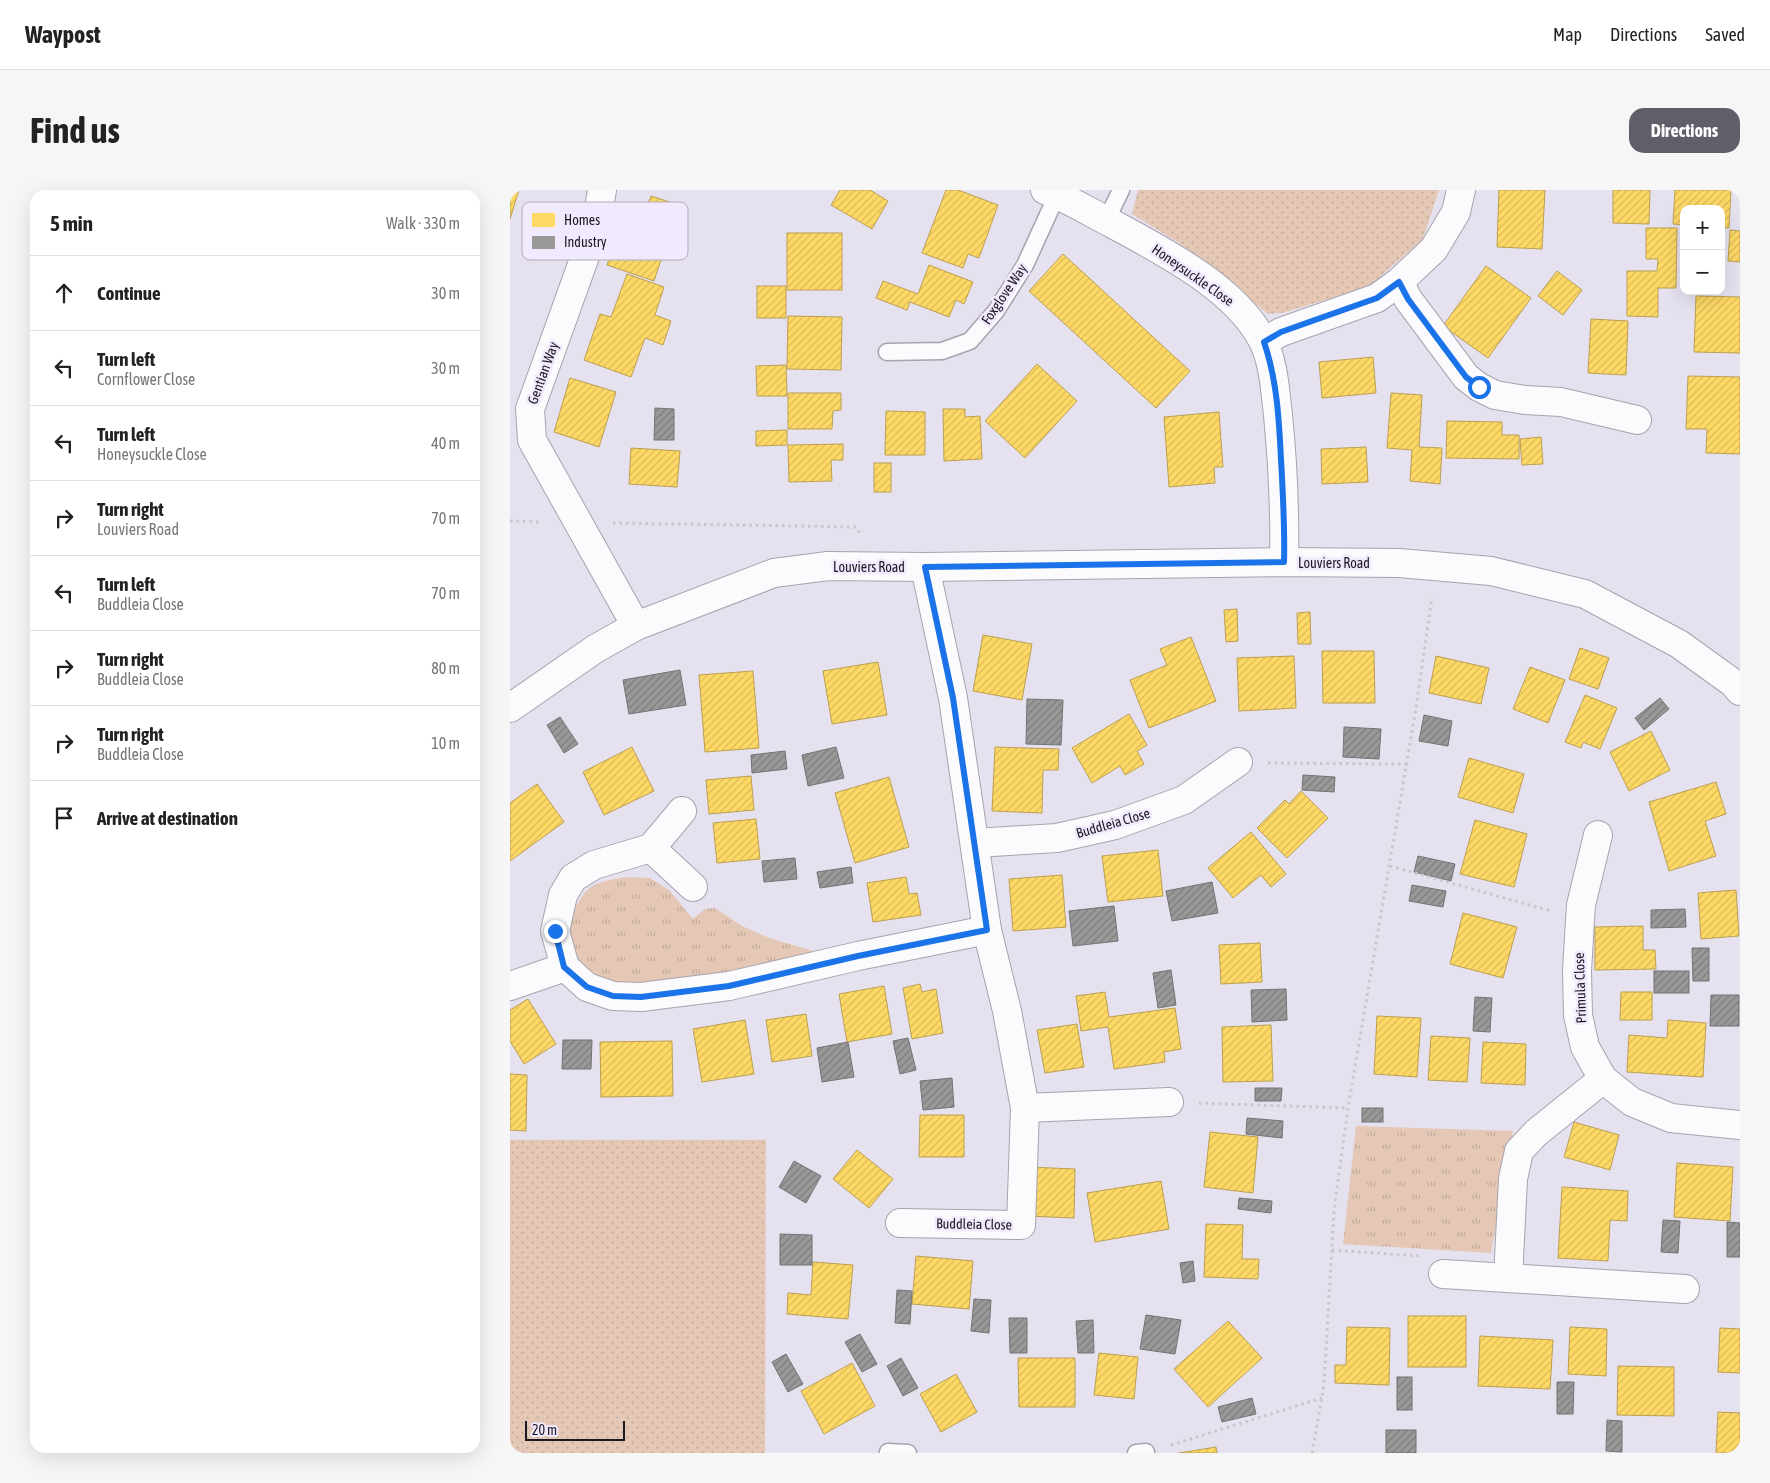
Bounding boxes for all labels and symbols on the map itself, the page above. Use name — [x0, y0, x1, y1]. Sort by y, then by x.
legend — [522, 202, 688, 260]
text: Homes — [564, 212, 600, 228]
text: Industry — [564, 234, 607, 250]
street label: Honeysuckle Close — [1149, 241, 1237, 309]
street label: Foxglove Way — [978, 261, 1030, 327]
street label: Gentian Way — [524, 339, 562, 406]
route start — [1468, 376, 1491, 399]
street label: Louviers Road — [1298, 555, 1370, 571]
street label: Louviers Road — [833, 559, 905, 575]
street label: Buddleia Close — [1074, 805, 1152, 841]
route end — [544, 920, 567, 943]
street label: Primula Close — [1571, 952, 1589, 1024]
street label: Buddleia Close — [936, 1215, 1012, 1233]
scale bar — [525, 1418, 625, 1441]

